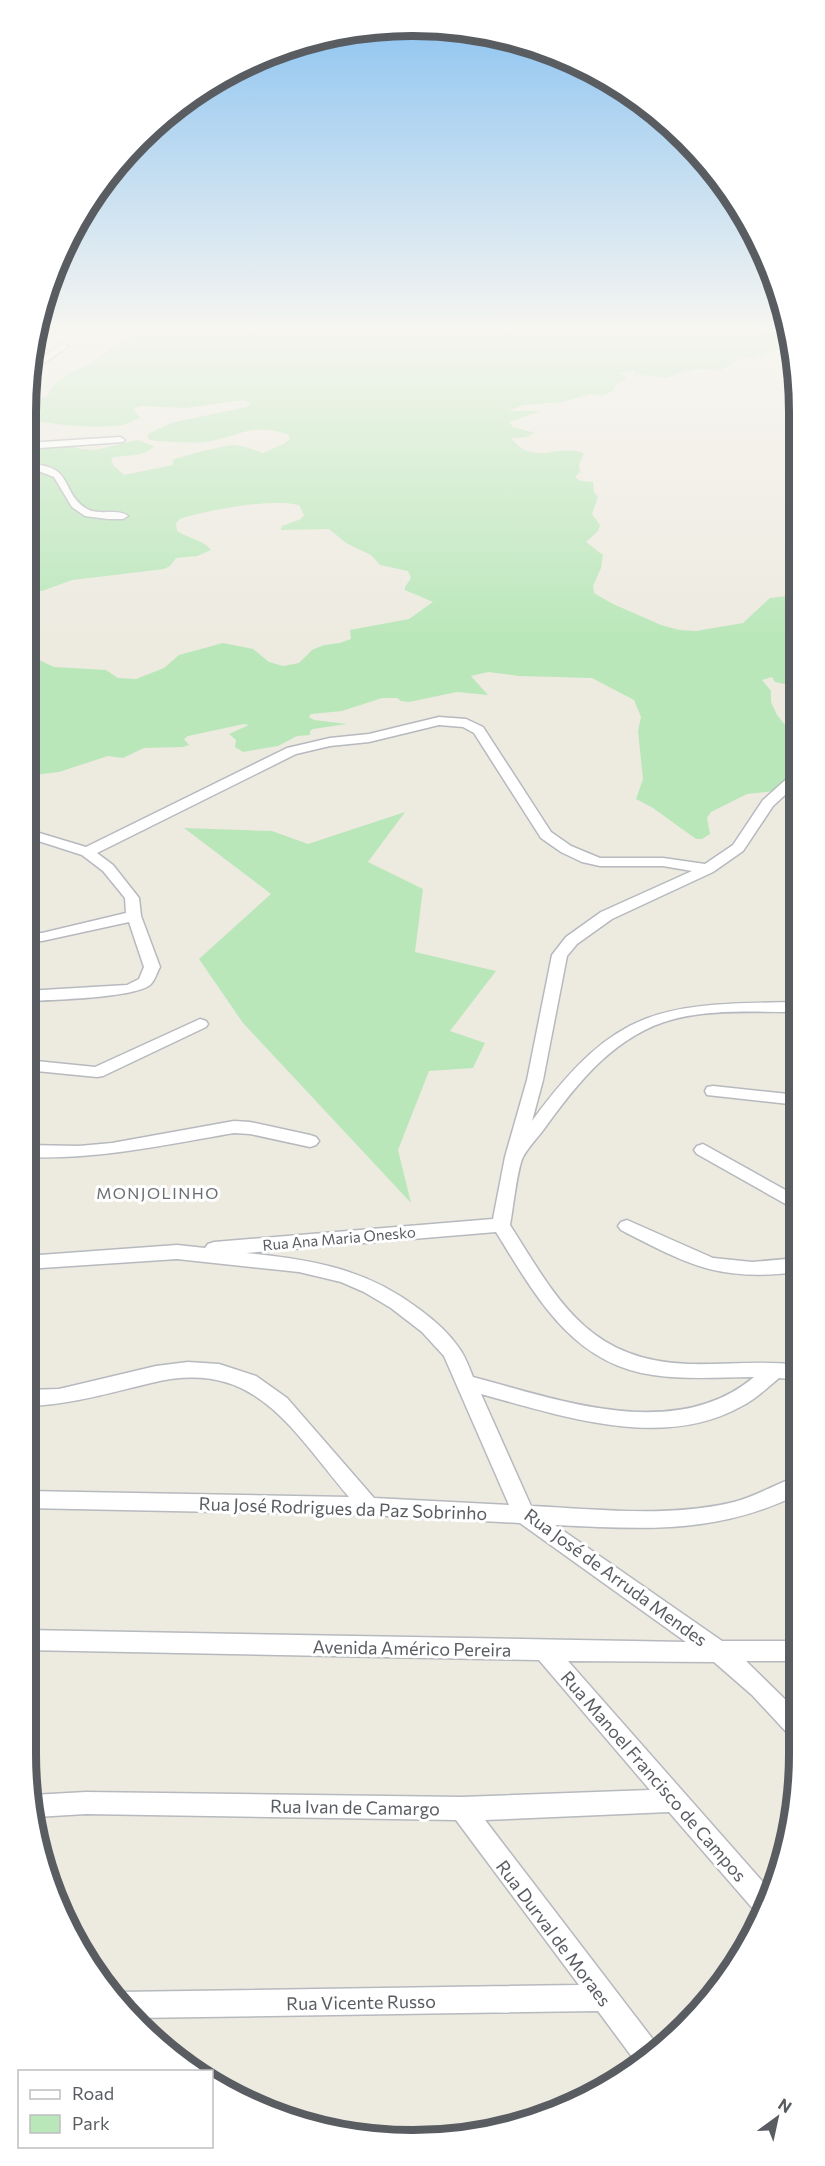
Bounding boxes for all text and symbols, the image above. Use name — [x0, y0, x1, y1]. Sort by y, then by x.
district label: MONJOLINHO — [96, 1183, 220, 1202]
street label: Rua Ana Maria Onesko — [262, 1222, 416, 1254]
street label: Rua José Rodrigues da Paz Sobrinho — [198, 1492, 488, 1524]
street label: Rua José de Arruda Mendes — [520, 1503, 712, 1651]
street label: Avenida Américo Pereira — [312, 1635, 512, 1661]
street label: Rua Manoel Francisco de Campos — [557, 1666, 751, 1886]
street label: Rua Ivan de Camargo — [270, 1795, 440, 1819]
street label: Rua Durval de Moraes — [492, 1856, 616, 2010]
street label: Rua Vicente Russo — [286, 1990, 436, 2014]
legend — [18, 2070, 213, 2148]
text: Road — [72, 2082, 114, 2104]
north arrow — [747, 2088, 807, 2148]
text: N — [775, 2094, 796, 2116]
text: Park — [72, 2112, 110, 2134]

